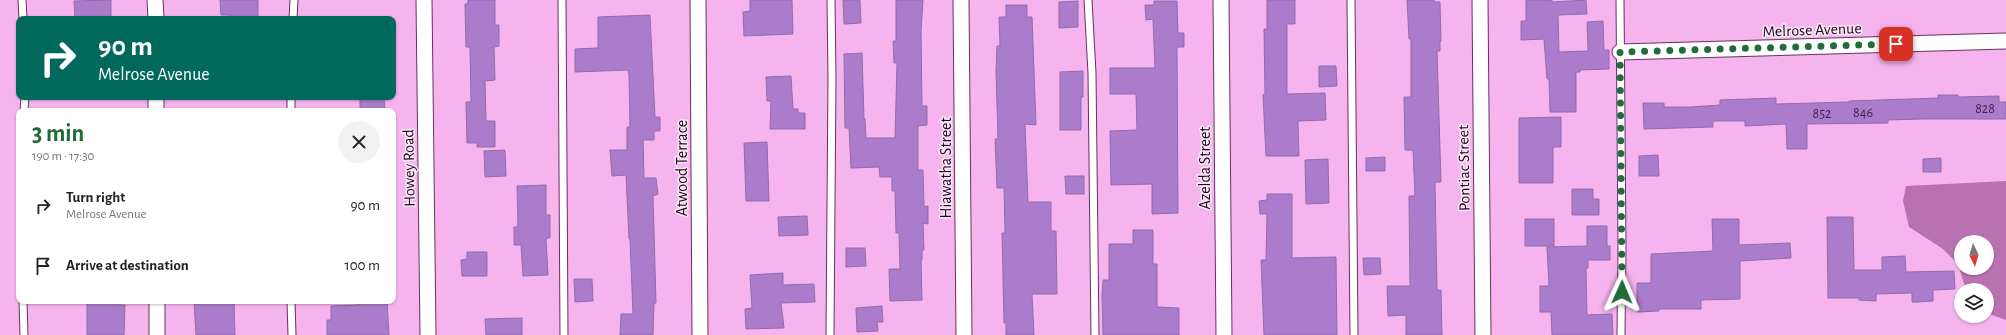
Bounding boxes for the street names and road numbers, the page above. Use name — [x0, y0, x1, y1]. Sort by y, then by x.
street label: Melrose Avenue — [1762, 20, 1862, 40]
street label: Hiawatha Street — [938, 117, 954, 219]
street label: Atwood Terrace — [674, 120, 690, 216]
street label: Pontiac Street — [1455, 125, 1473, 211]
street label: Azelda Street — [1197, 127, 1213, 209]
street label: Howey Road — [400, 129, 419, 207]

